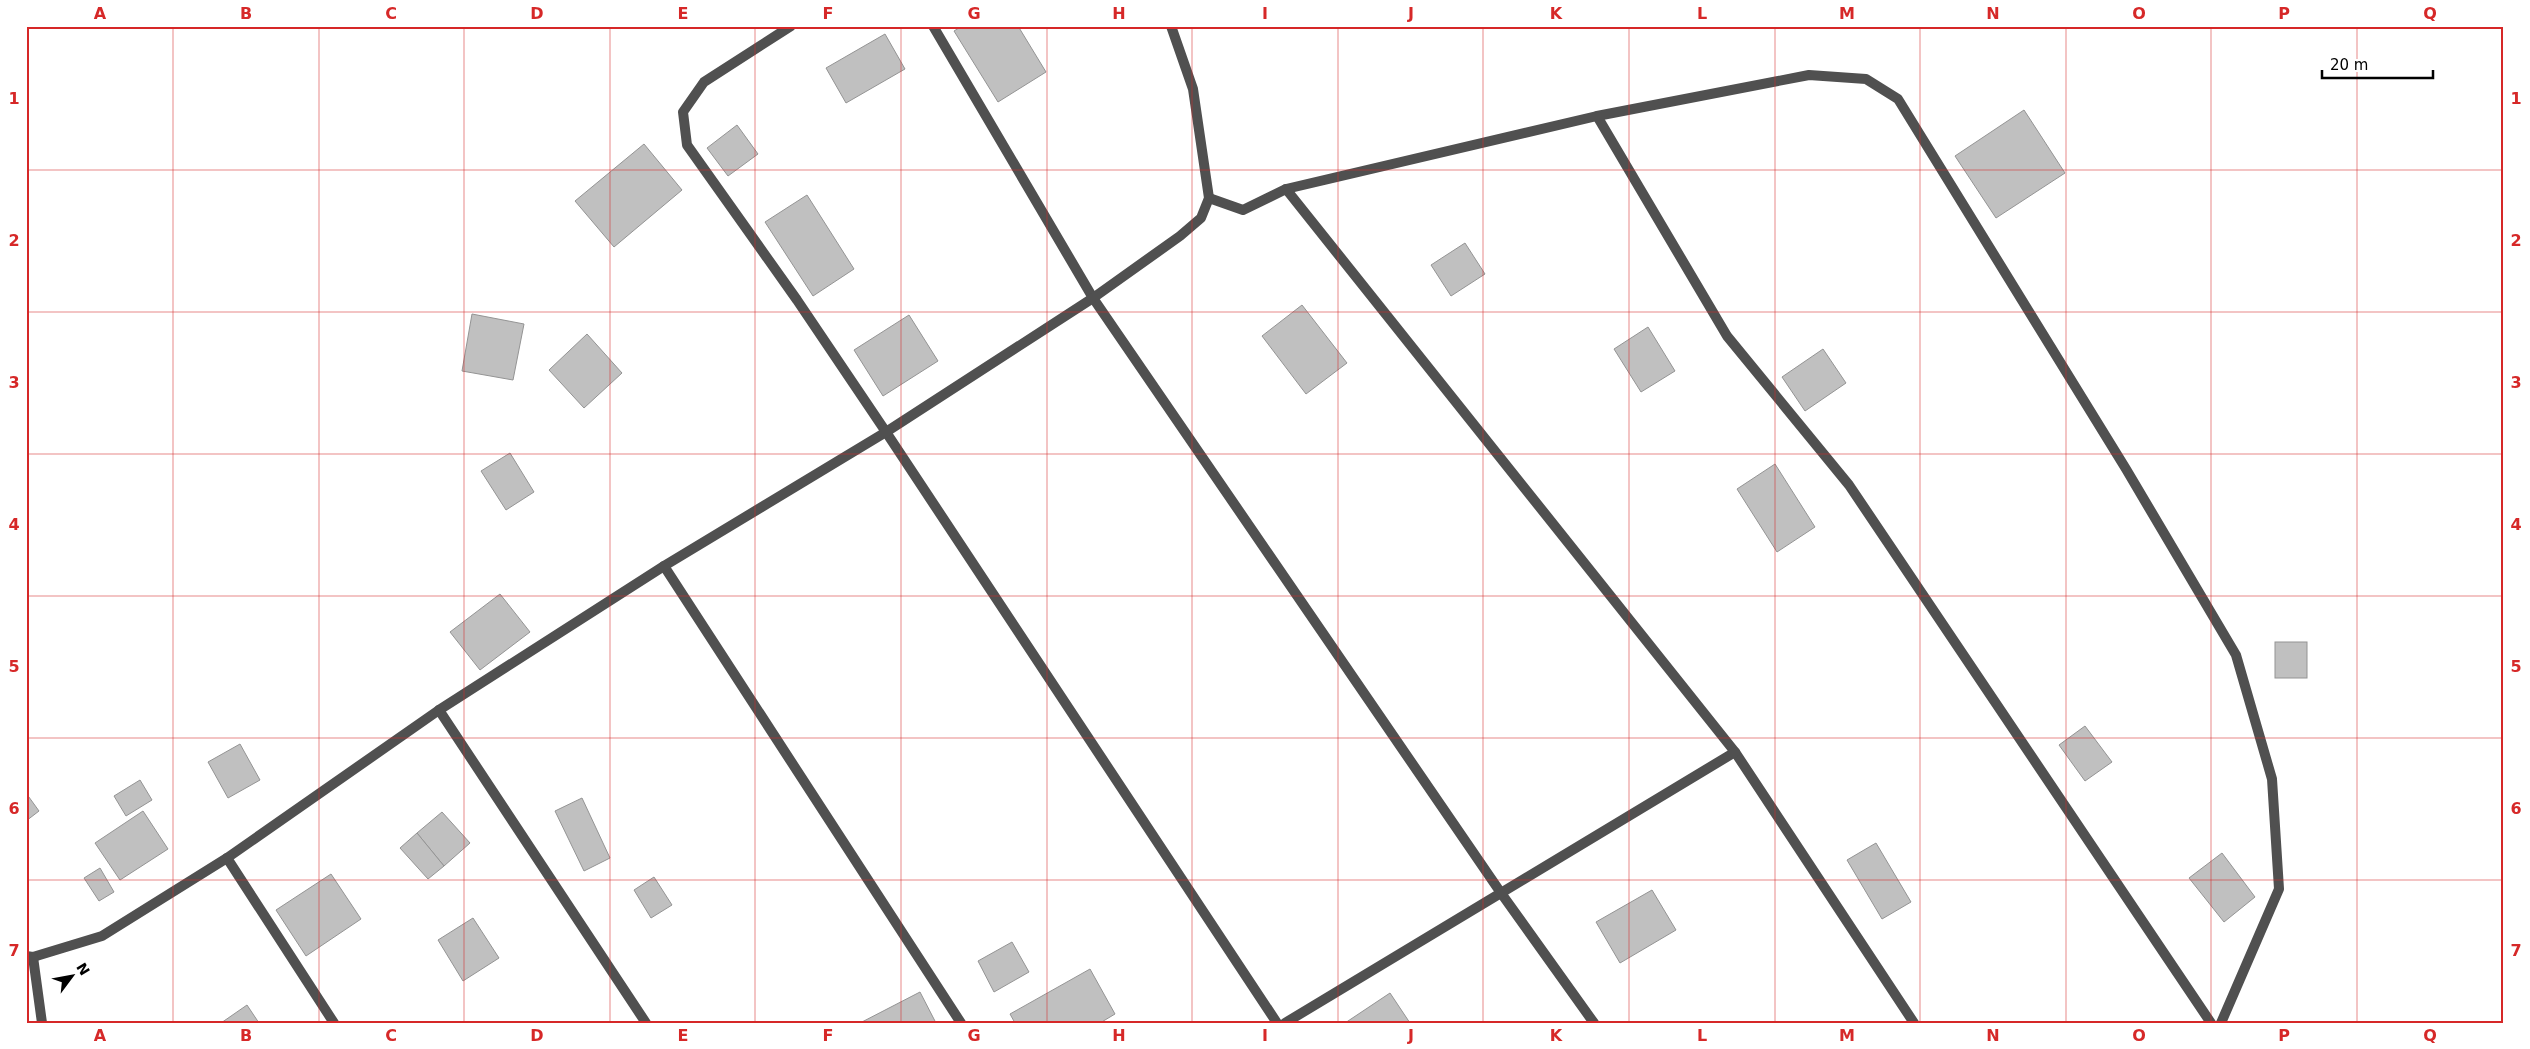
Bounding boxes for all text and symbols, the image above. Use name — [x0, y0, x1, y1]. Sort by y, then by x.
text: A — [94, 4, 107, 23]
text: B — [240, 4, 252, 23]
text: C — [385, 4, 397, 23]
text: D — [530, 4, 544, 23]
text: E — [678, 4, 688, 23]
text: F — [823, 4, 833, 23]
text: G — [967, 4, 981, 23]
text: H — [1112, 4, 1126, 23]
text: I — [1262, 4, 1268, 23]
text: J — [1407, 4, 1414, 23]
text: K — [1550, 4, 1563, 23]
text: L — [1697, 4, 1707, 23]
text: M — [1839, 4, 1855, 23]
text: N — [1986, 4, 2000, 23]
text: O — [2132, 4, 2146, 23]
text: P — [2278, 4, 2290, 23]
text: Q — [2423, 4, 2437, 23]
scale bar — [2322, 48, 2434, 80]
text: 20 m — [2330, 56, 2368, 74]
text: 1 — [8, 89, 20, 108]
text: 1 — [2510, 89, 2522, 108]
text: 2 — [8, 231, 20, 250]
text: 2 — [2510, 231, 2522, 250]
text: 3 — [8, 373, 20, 392]
text: 3 — [2510, 373, 2522, 392]
text: 4 — [8, 515, 20, 534]
text: 4 — [2510, 515, 2522, 534]
text: 5 — [8, 657, 20, 676]
text: 5 — [2510, 657, 2522, 676]
text: 6 — [8, 799, 20, 818]
text: 6 — [2510, 799, 2522, 818]
text: 7 — [8, 941, 20, 960]
text: 7 — [2510, 941, 2522, 960]
north arrow — [48, 952, 98, 1002]
text: N — [73, 960, 93, 978]
text: A — [94, 1026, 107, 1045]
text: B — [240, 1026, 252, 1045]
text: C — [385, 1026, 397, 1045]
text: D — [530, 1026, 544, 1045]
text: E — [678, 1026, 688, 1045]
text: F — [823, 1026, 833, 1045]
text: G — [967, 1026, 981, 1045]
text: H — [1112, 1026, 1126, 1045]
text: I — [1262, 1026, 1268, 1045]
text: J — [1407, 1026, 1414, 1045]
text: K — [1550, 1026, 1563, 1045]
text: L — [1697, 1026, 1707, 1045]
text: M — [1839, 1026, 1855, 1045]
text: N — [1986, 1026, 2000, 1045]
text: O — [2132, 1026, 2146, 1045]
text: P — [2278, 1026, 2290, 1045]
text: Q — [2423, 1026, 2437, 1045]

